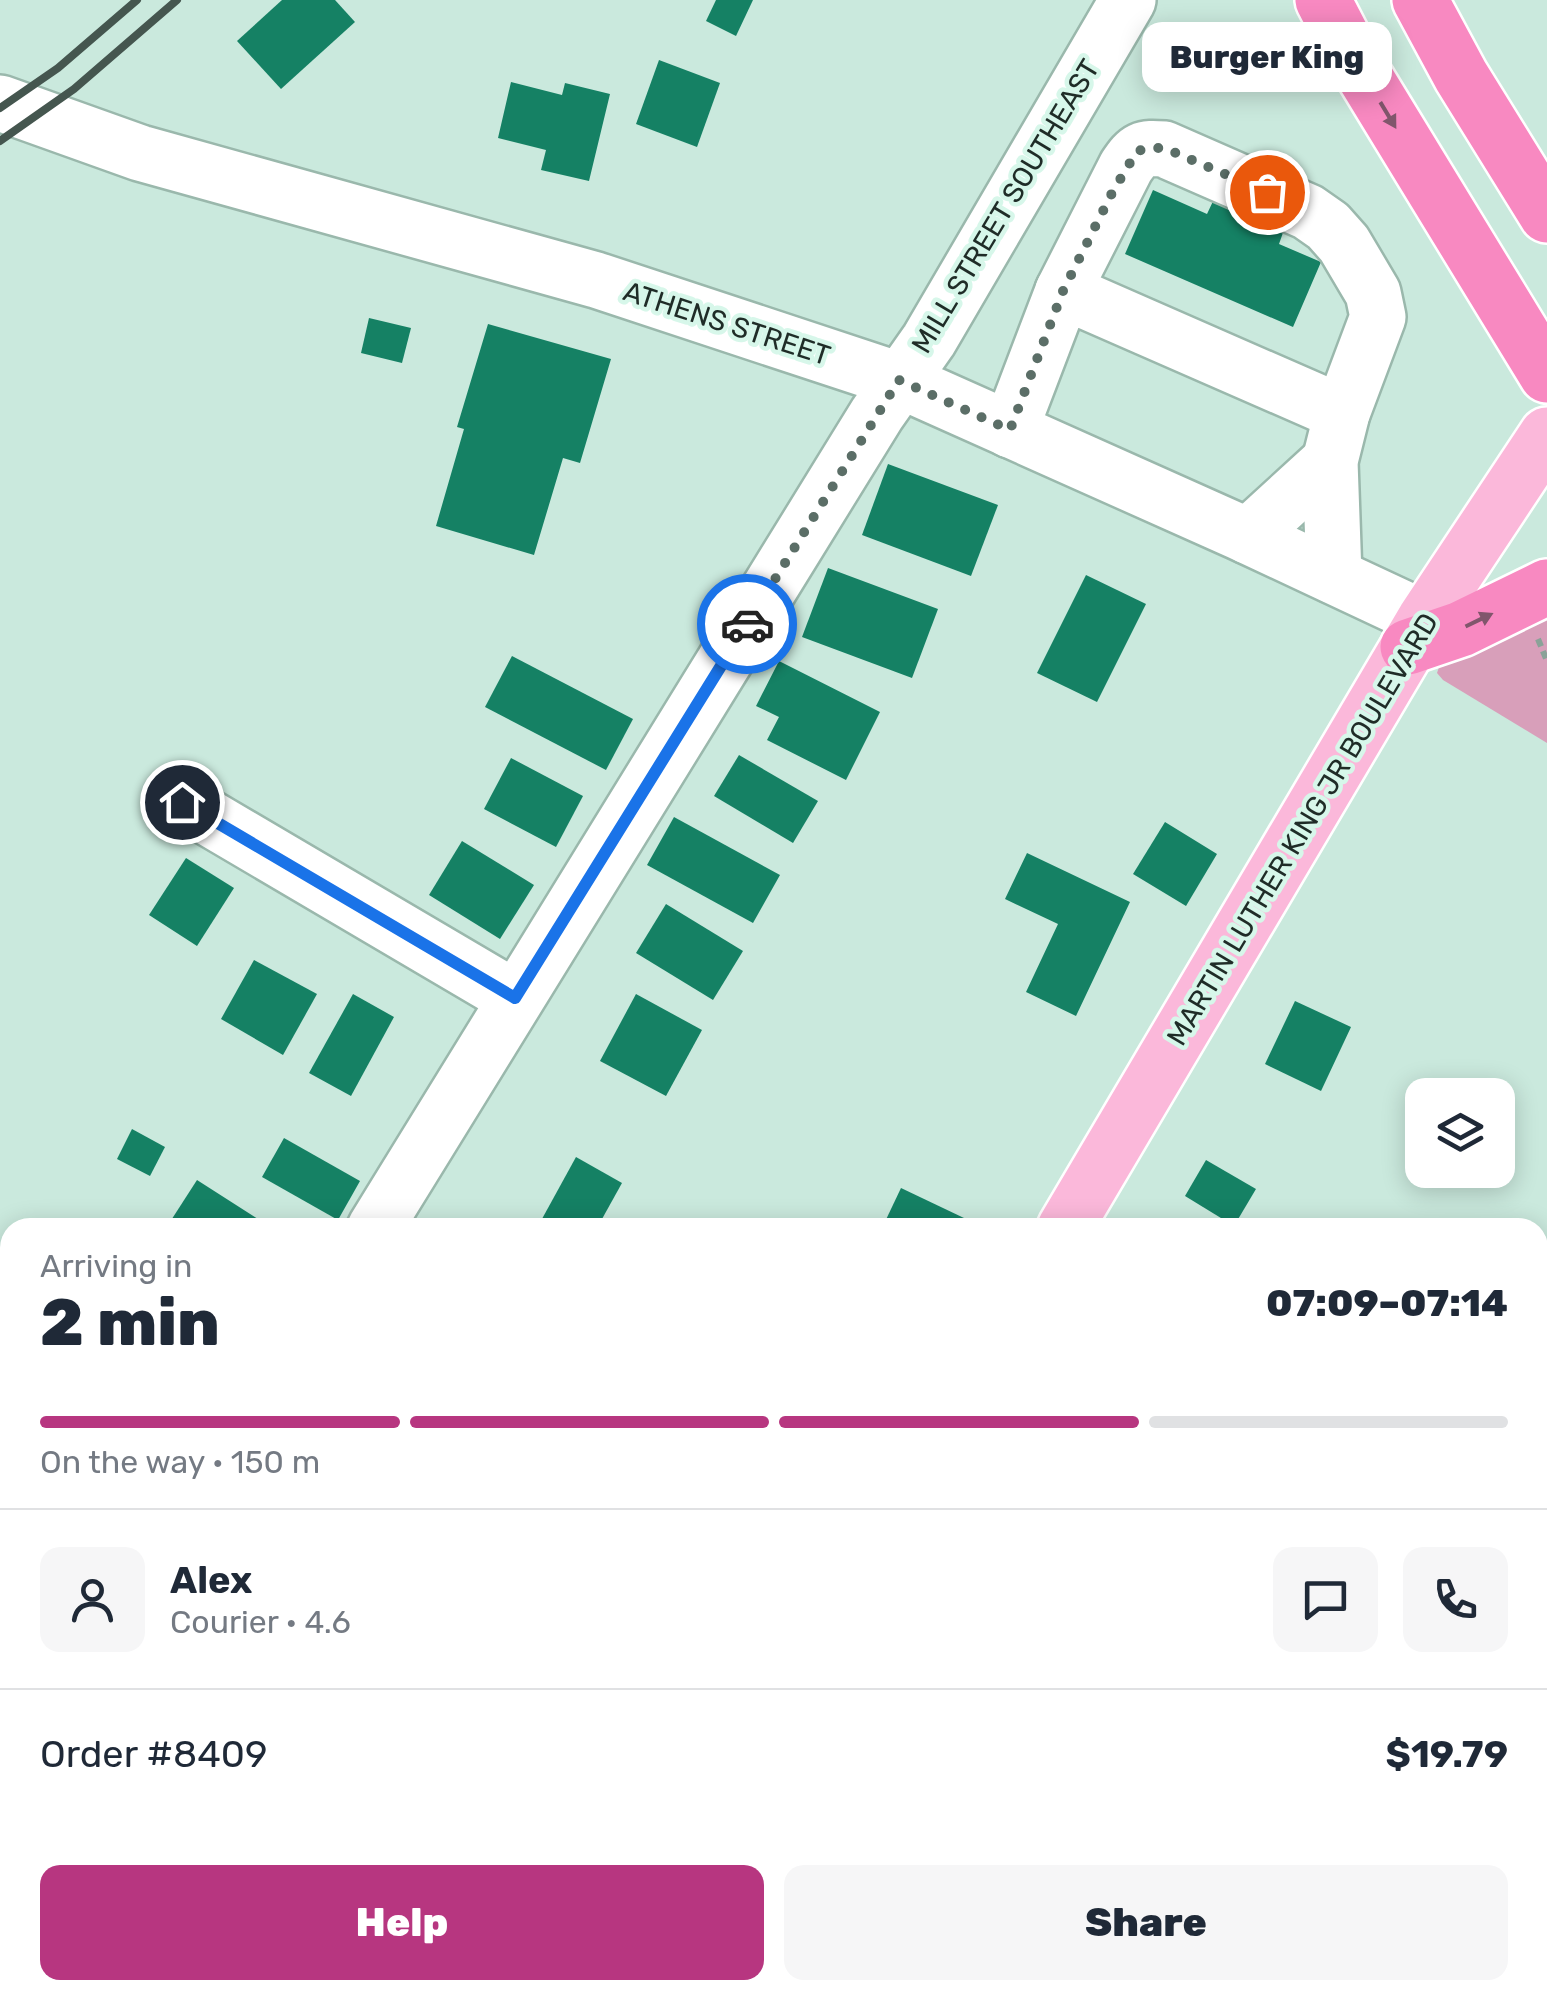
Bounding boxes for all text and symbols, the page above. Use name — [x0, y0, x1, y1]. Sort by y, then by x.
callout: Burger King — [1142, 22, 1392, 92]
text: Burger King — [1170, 38, 1364, 76]
street label: MILL STREET SOUTHEAST — [905, 53, 1106, 359]
one-way arrow — [1379, 101, 1396, 129]
pin — [1225, 150, 1310, 235]
icon: bag — [1240, 165, 1295, 220]
street label: ATHENS STREET — [619, 274, 834, 372]
courier — [697, 574, 797, 674]
icon: car — [720, 597, 775, 652]
street label: MARTIN LUTHER KING JR BOULEVARD — [1160, 607, 1445, 1051]
one-way arrow — [1465, 612, 1494, 629]
pin — [140, 760, 225, 845]
icon: home — [155, 775, 210, 830]
map controls — [1405, 1078, 1515, 1188]
button: layers — [1405, 1078, 1515, 1188]
text: Arriving in — [40, 1247, 192, 1285]
text: 07:09–07:14 — [1266, 1280, 1508, 1326]
text: 2 min — [40, 1284, 220, 1361]
text: On the way · 150 m — [40, 1443, 320, 1481]
button: person — [40, 1547, 145, 1652]
button: chat — [1273, 1547, 1378, 1652]
button: phone — [1403, 1547, 1508, 1652]
text: Alex — [170, 1557, 252, 1603]
text: Courier · 4.6 — [170, 1603, 351, 1641]
text: Order #8409 — [40, 1731, 267, 1777]
text: $19.79 — [1386, 1731, 1508, 1777]
button: Help — [40, 1865, 764, 1980]
button: Share — [784, 1865, 1508, 1980]

